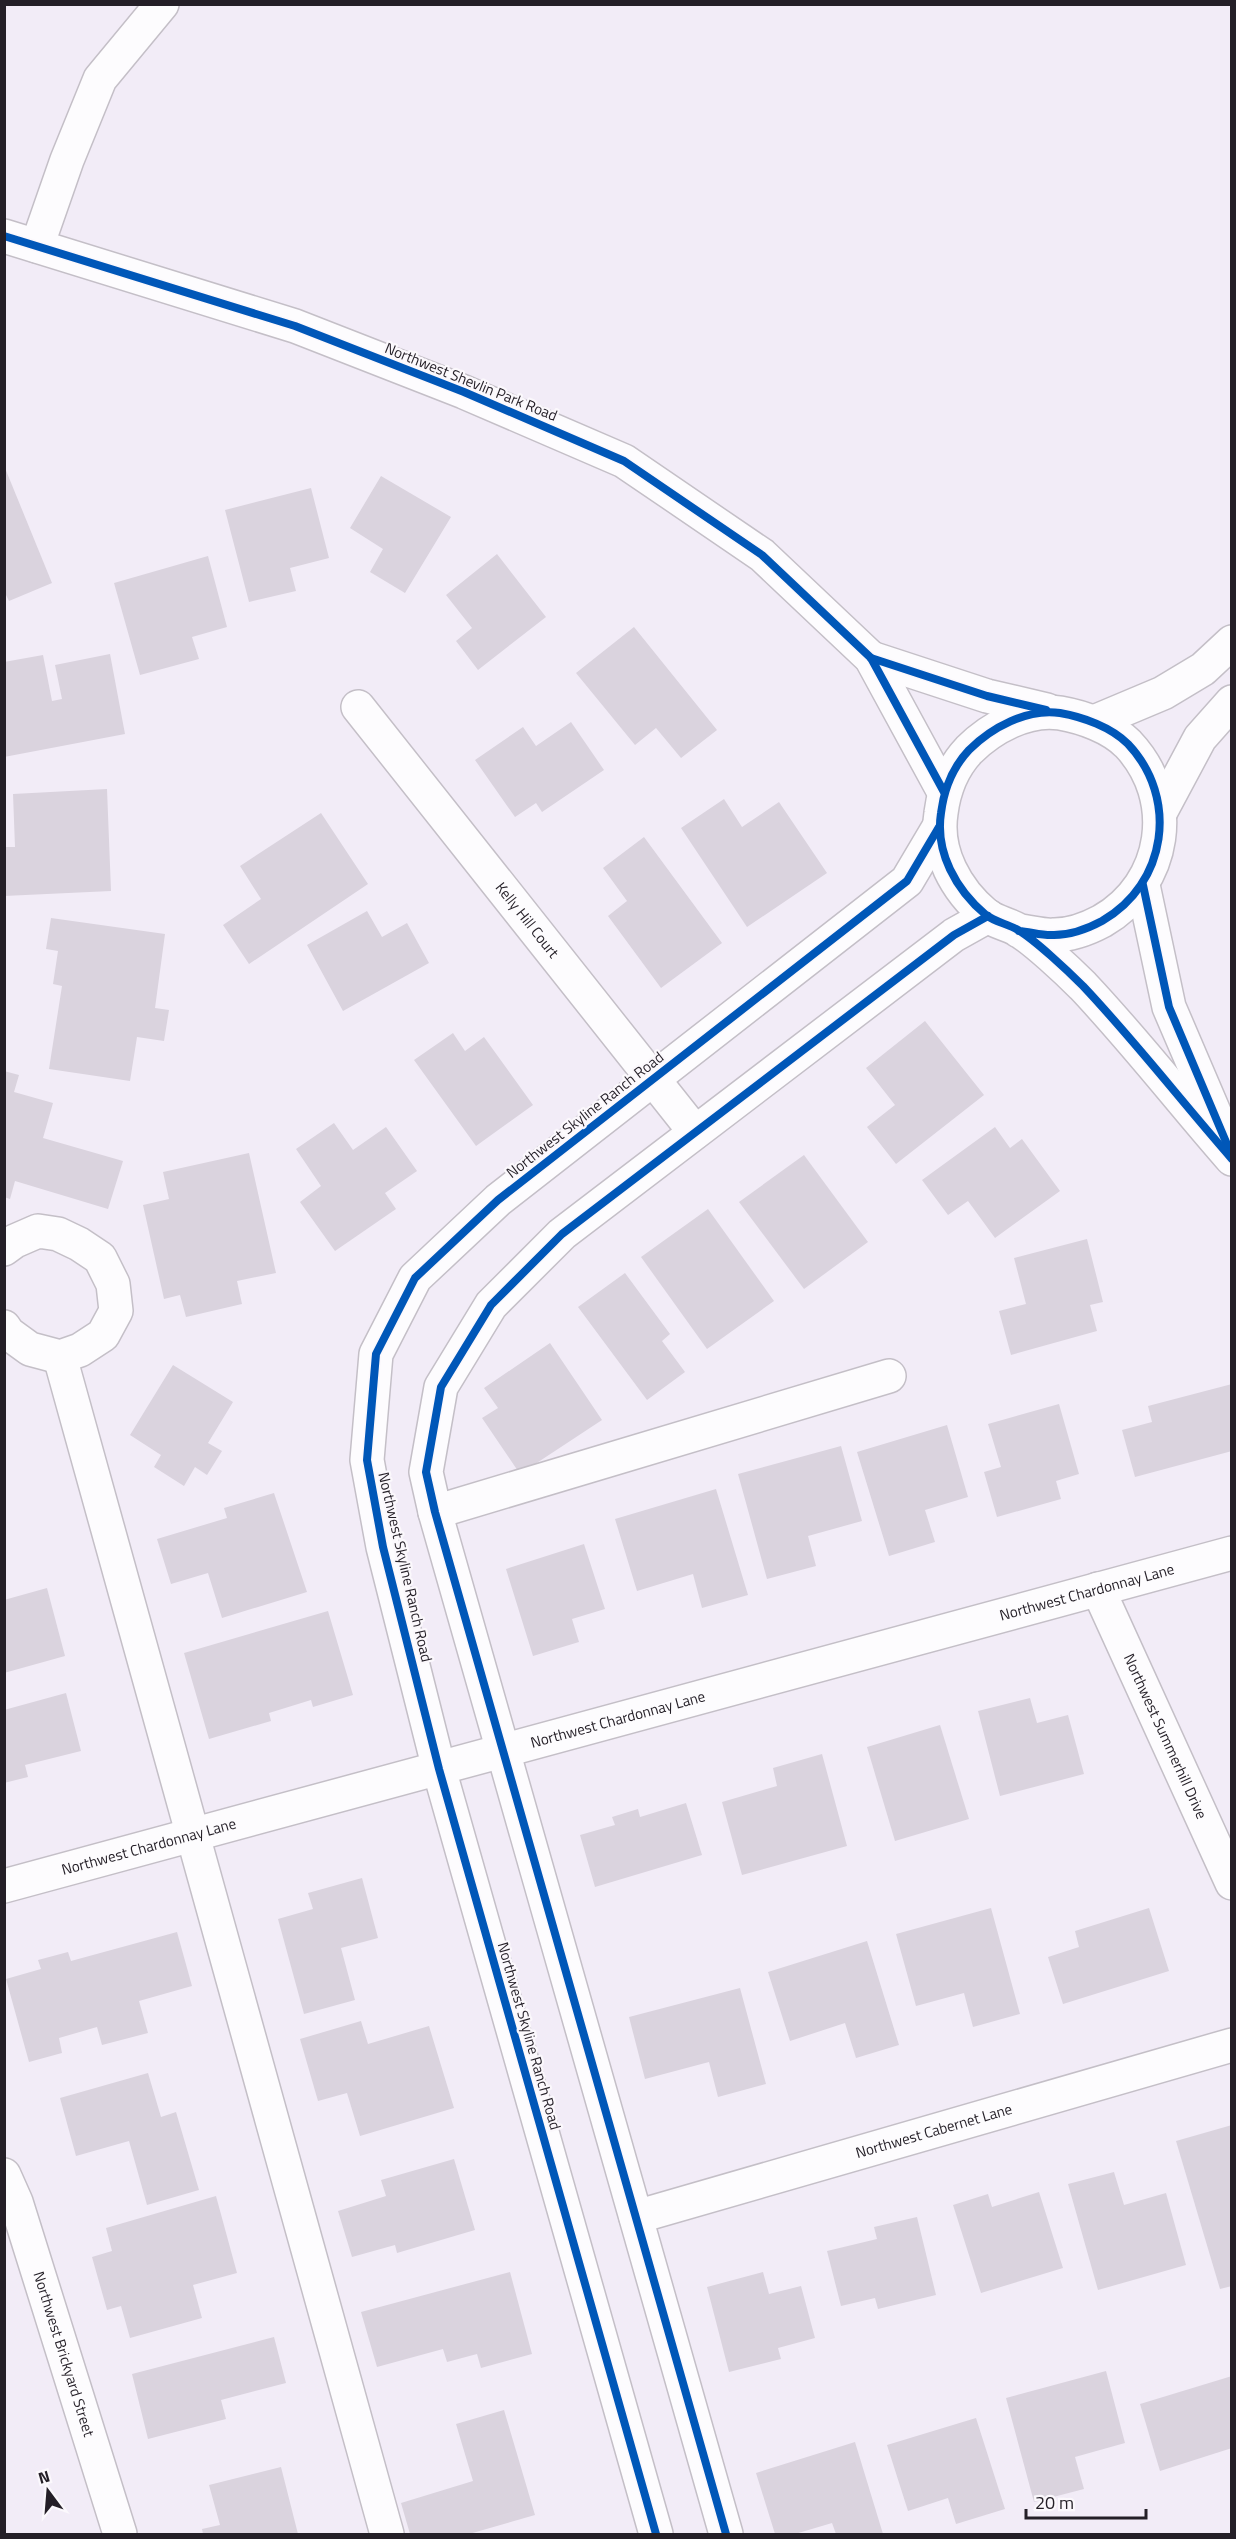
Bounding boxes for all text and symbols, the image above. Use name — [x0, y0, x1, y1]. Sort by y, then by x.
street label: Northwest Shevlin Park Road — [381, 336, 561, 427]
street label: Kelly Hill Court — [490, 877, 565, 963]
street label: Northwest Skyline Ranch Road — [501, 1046, 668, 1183]
street label: Northwest Skyline Ranch Road — [372, 1470, 439, 1664]
street label: Northwest Chardonnay Lane — [997, 1557, 1177, 1627]
street label: Northwest Summerhill Drive — [1118, 1650, 1213, 1823]
street label: Northwest Chardonnay Lane — [528, 1684, 708, 1754]
street label: Northwest Chardonnay Lane — [59, 1812, 239, 1881]
street label: Northwest Skyline Ranch Road — [492, 1939, 567, 2132]
street label: Northwest Cabernet Lane — [853, 2097, 1015, 2164]
street label: Northwest Brickyard Street — [27, 2269, 101, 2440]
north arrow — [18, 2461, 78, 2521]
text: N — [35, 2464, 53, 2490]
scale bar — [1026, 2482, 1146, 2520]
text: 20 m — [1035, 2489, 1074, 2516]

